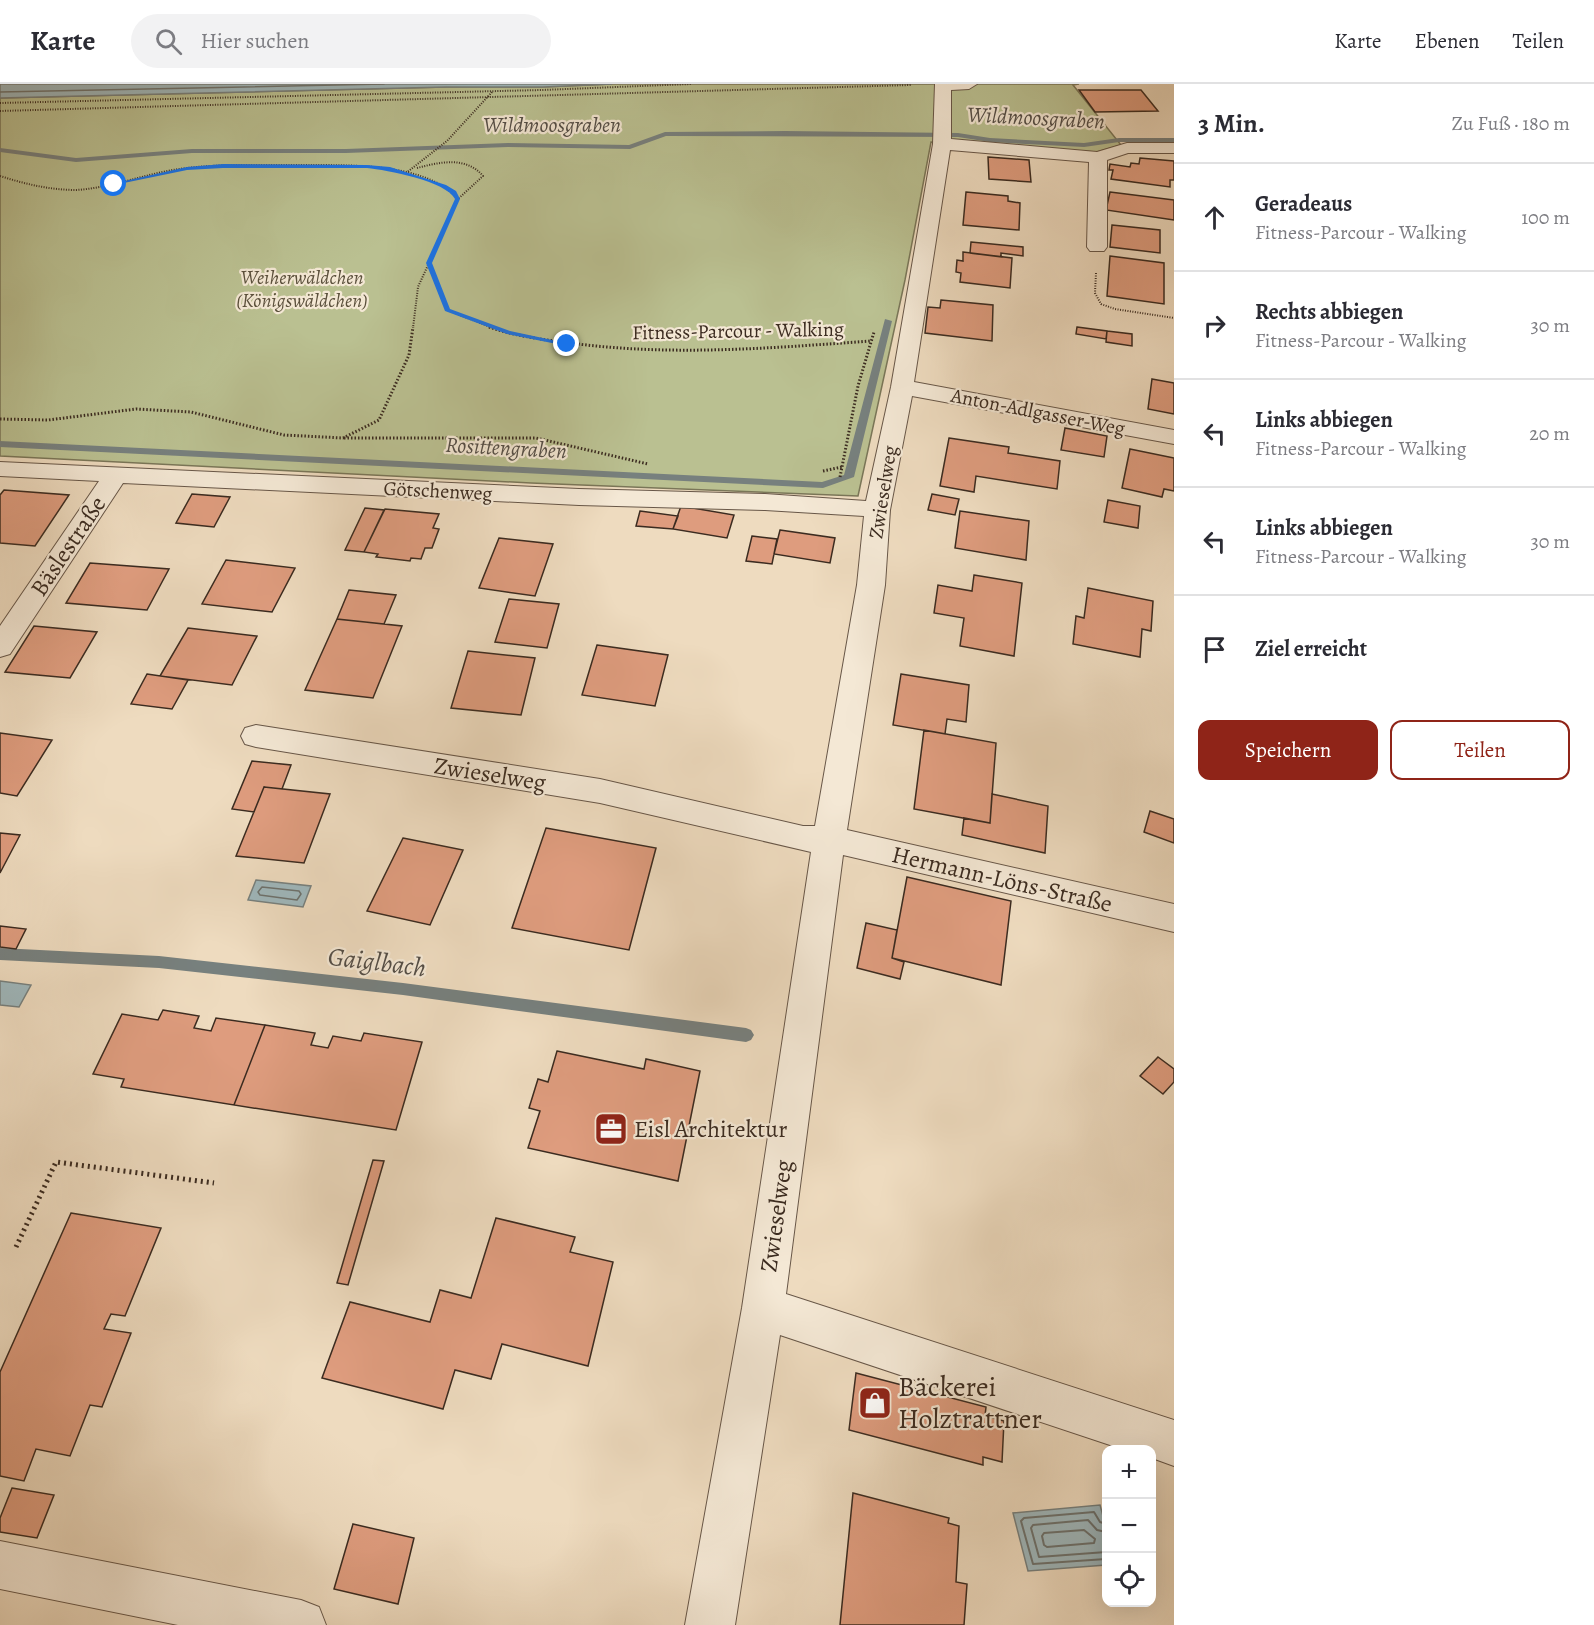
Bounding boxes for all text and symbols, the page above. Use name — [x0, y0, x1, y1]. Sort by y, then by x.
search box — [131, 14, 551, 68]
text: Karte — [30, 22, 95, 60]
icon: search — [152, 25, 185, 58]
text: Hier suchen — [200, 26, 309, 56]
text: Karte — [1334, 27, 1382, 55]
text: Ebenen — [1415, 27, 1479, 55]
text: Teilen — [1512, 27, 1564, 55]
water label: Wildmoosgraben — [966, 99, 1106, 137]
text: 3 Min. — [1198, 106, 1265, 141]
water label: Wildmoosgraben — [483, 110, 621, 140]
text: Zu Fuß · 180 m — [1452, 110, 1570, 137]
route start — [100, 170, 126, 196]
text: Geradeaus — [1255, 189, 1352, 219]
icon: ahead — [1198, 201, 1231, 234]
text: 100 m — [1521, 204, 1570, 231]
text: Fitness-Parcour - Walking — [1255, 219, 1467, 246]
park label: Weiherwäldchen (Königswäldchen) — [236, 264, 368, 314]
text: Rechts abbiegen — [1255, 297, 1403, 327]
icon: right — [1198, 309, 1231, 342]
text: 30 m — [1530, 312, 1570, 339]
street label: Fitness-Parcour - Walking — [632, 316, 844, 346]
text: Fitness-Parcour - Walking — [1255, 327, 1467, 354]
route end — [553, 330, 579, 356]
street label: Anton-Adlgasser-Weg — [948, 382, 1127, 442]
text: Links abbiegen — [1255, 405, 1393, 435]
icon: left — [1198, 417, 1231, 450]
text: 20 m — [1529, 420, 1570, 447]
water label: Rosittengraben — [444, 430, 568, 466]
text: Fitness-Parcour - Walking — [1255, 435, 1467, 462]
street label: Zwieselweg — [862, 443, 904, 541]
street label: Götschenweg — [383, 475, 493, 507]
street label: Bäslestraße — [23, 490, 113, 602]
text: Links abbiegen — [1255, 513, 1393, 543]
icon: left — [1198, 525, 1231, 558]
text: 30 m — [1530, 528, 1570, 555]
text: Fitness-Parcour - Walking — [1255, 543, 1467, 570]
icon: arrive — [1198, 633, 1231, 666]
text: Ziel erreicht — [1255, 634, 1367, 664]
button: Speichern — [1198, 720, 1378, 780]
button: Teilen — [1390, 720, 1570, 780]
street label: Zwieselweg — [432, 749, 548, 799]
street label: Hermann-Löns-Straße — [889, 838, 1115, 920]
water label: Gaiglbach — [326, 939, 428, 985]
office icon: Eisl Architektur — [593, 1111, 629, 1147]
place label: Eisl Architektur — [634, 1113, 787, 1145]
street label: Zwieselweg — [752, 1158, 800, 1274]
place label: Bäckerei Holztrattner — [898, 1368, 1042, 1438]
shop icon: Bäckerei Holztrattner — [857, 1385, 893, 1421]
map controls — [1102, 1445, 1156, 1607]
button: + — [1102, 1445, 1156, 1499]
button: − — [1102, 1499, 1156, 1553]
button: locate — [1102, 1553, 1156, 1607]

